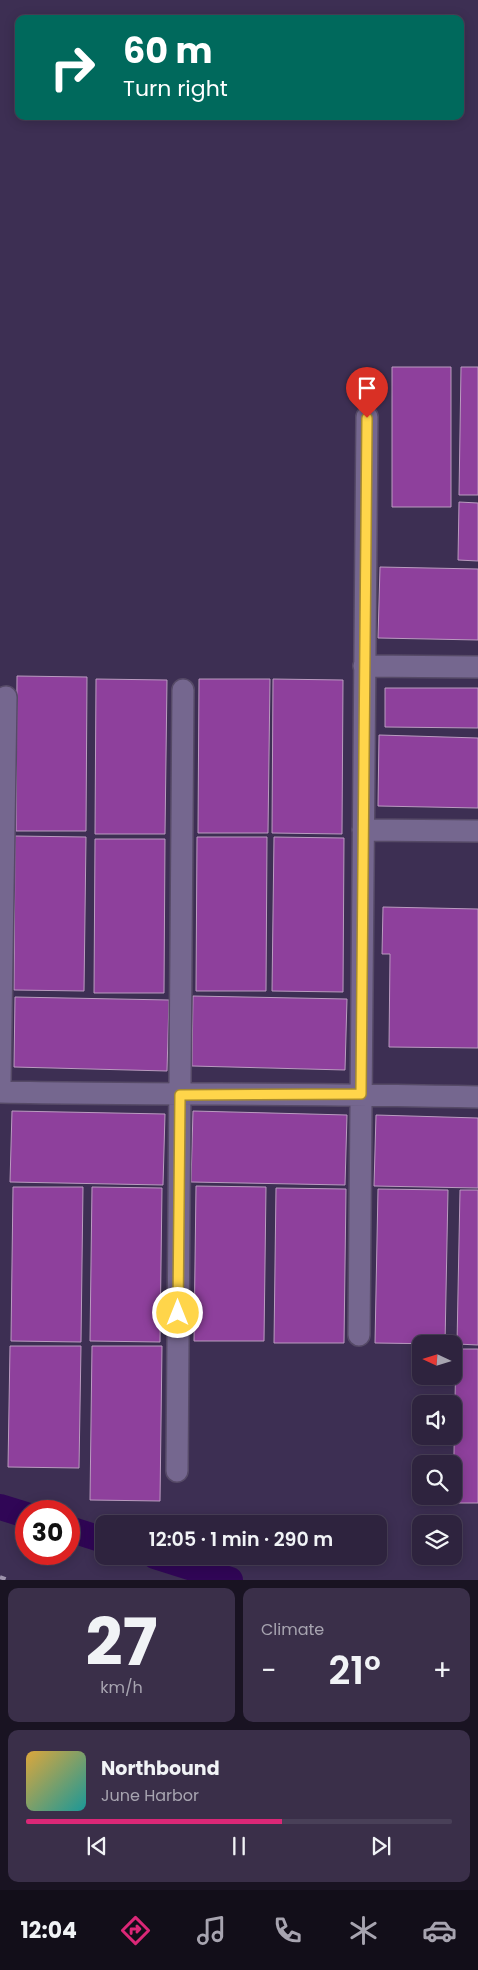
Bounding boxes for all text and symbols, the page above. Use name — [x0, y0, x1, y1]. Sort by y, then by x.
text: 60 m — [123, 26, 213, 75]
icon: right — [40, 35, 105, 100]
text: Turn right — [123, 73, 228, 104]
pin — [346, 367, 388, 418]
icon: arrive — [353, 374, 381, 402]
position arrow — [151, 1286, 203, 1338]
north arrow — [412, 1335, 462, 1385]
map controls — [412, 1335, 462, 1565]
button: sound — [412, 1395, 462, 1445]
button: search — [412, 1455, 462, 1505]
speed limit sign: 30 — [15, 1500, 80, 1565]
button: layers — [412, 1515, 462, 1565]
text: 12:05 · 1 min · 290 m — [149, 1526, 333, 1553]
text: 27 — [86, 1597, 157, 1688]
text: Climate — [261, 1618, 324, 1641]
text: 21° — [328, 1644, 381, 1697]
text: − — [261, 1651, 276, 1690]
text: + — [433, 1651, 452, 1690]
text: km/h — [100, 1676, 143, 1699]
text: Northbound — [101, 1755, 220, 1782]
text: June Harbor — [101, 1784, 199, 1807]
icon: previous — [83, 1832, 111, 1860]
icon: pause — [225, 1832, 253, 1860]
icon: next — [367, 1832, 395, 1860]
icon: directions — [118, 1913, 153, 1948]
icon: music — [194, 1913, 229, 1948]
icon: phone — [270, 1913, 305, 1948]
icon: climate — [346, 1913, 381, 1948]
icon: car — [422, 1913, 457, 1948]
text: 12:04 — [21, 1915, 77, 1946]

